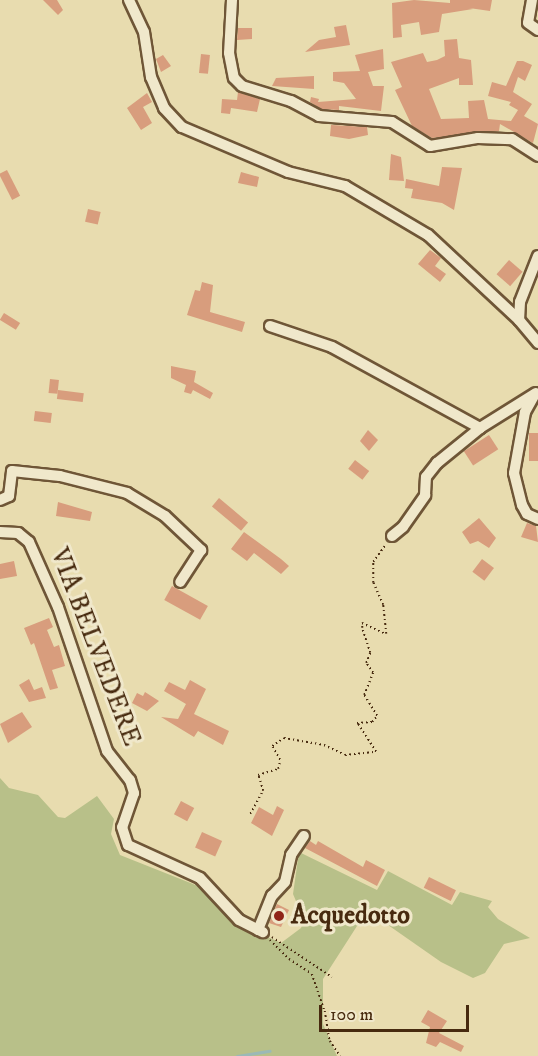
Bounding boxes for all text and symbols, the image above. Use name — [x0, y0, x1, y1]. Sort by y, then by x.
street label: VIA BELVEDERE — [43, 544, 147, 750]
place label: Acquedotto — [291, 900, 410, 932]
marker: Acquedotto — [272, 909, 286, 923]
scale bar — [322, 993, 472, 1031]
text: 100 m — [330, 1004, 373, 1026]

